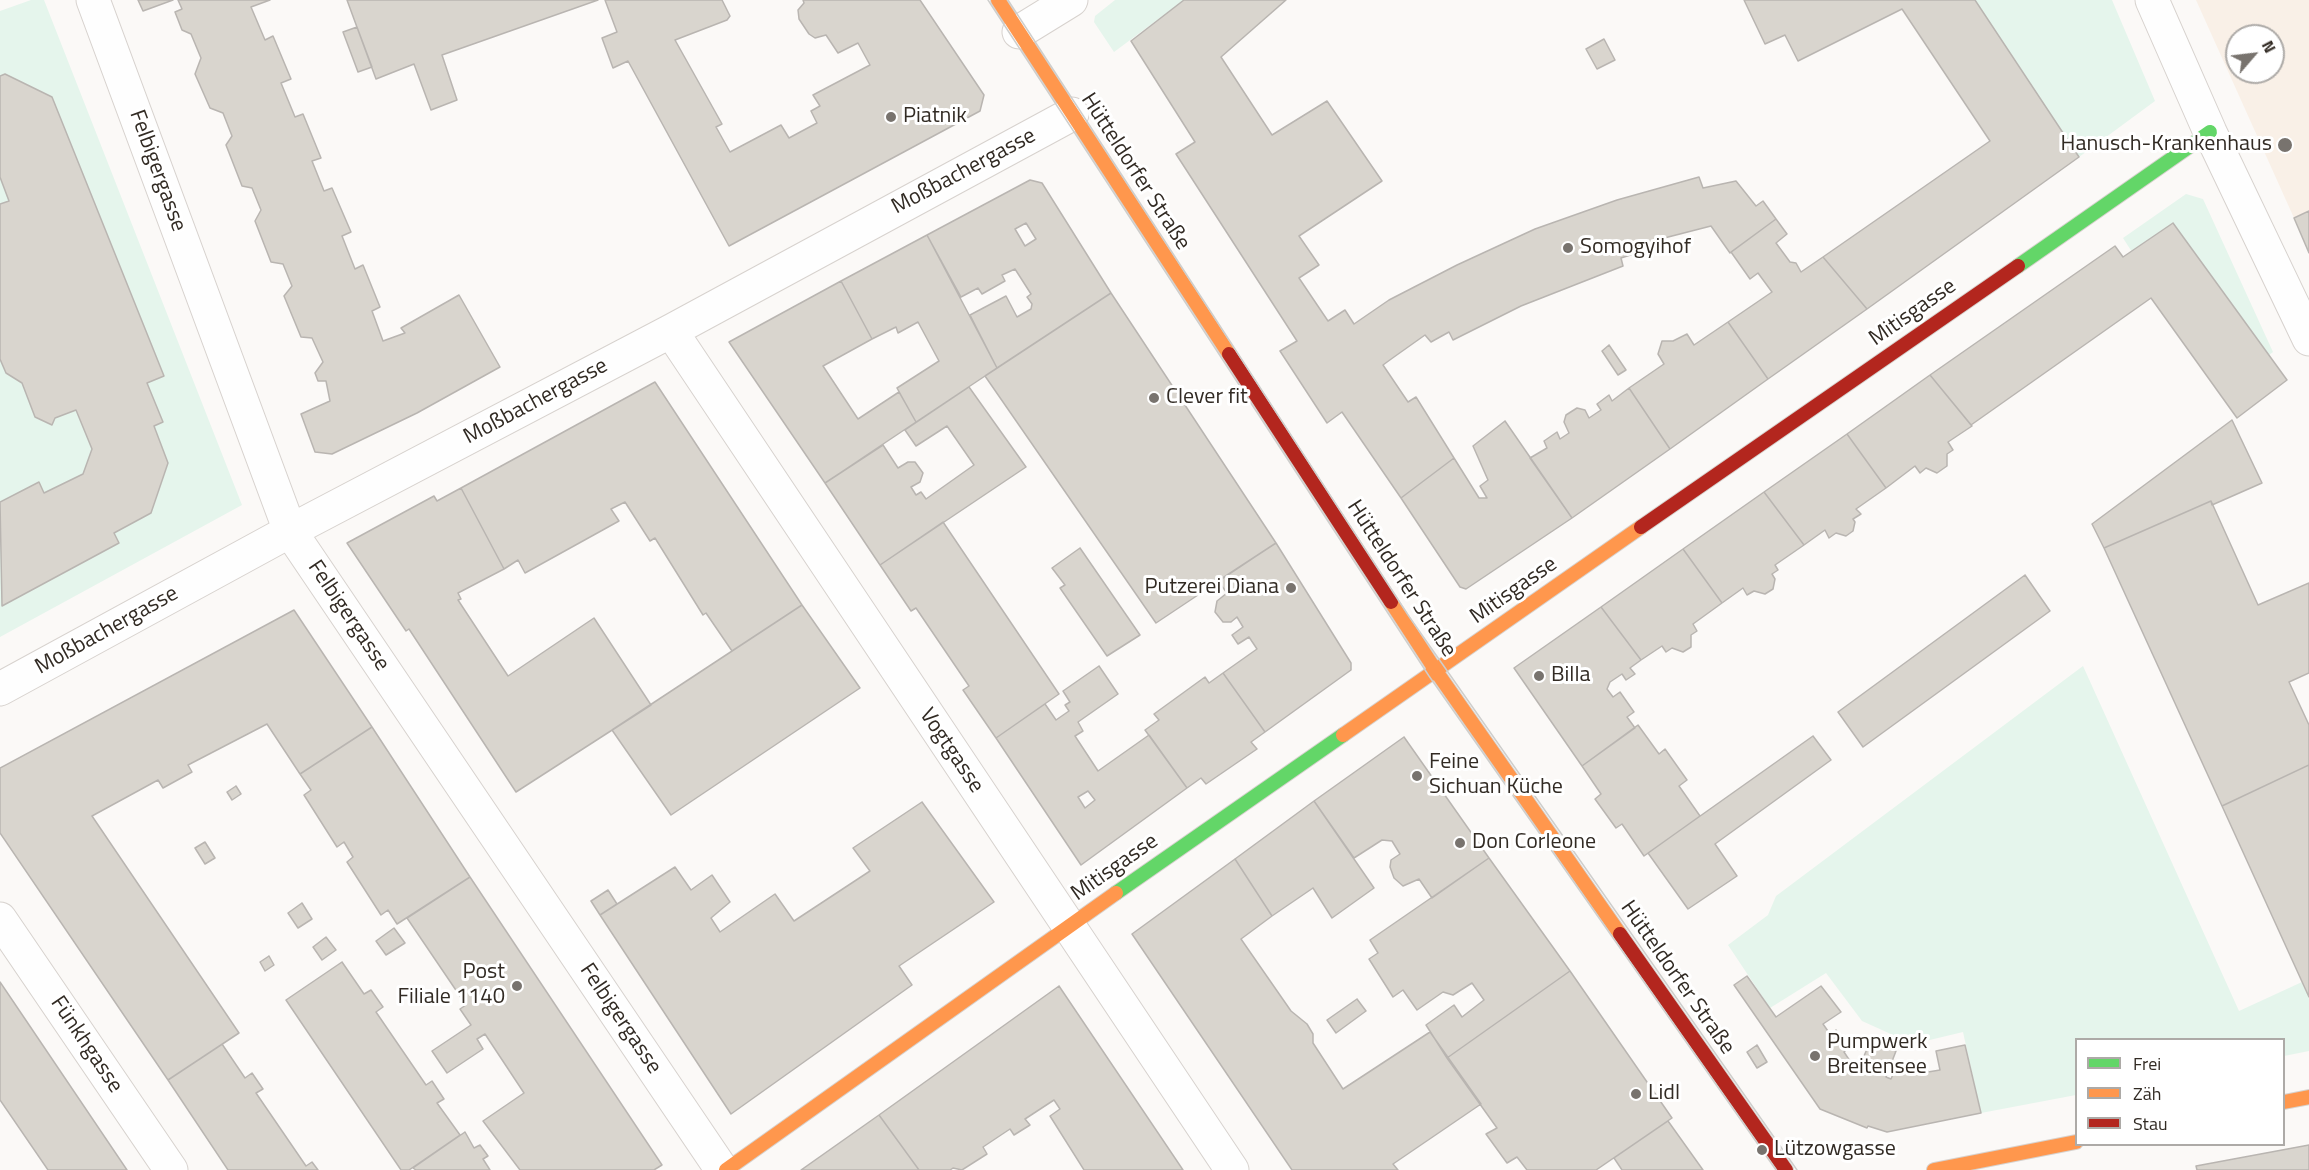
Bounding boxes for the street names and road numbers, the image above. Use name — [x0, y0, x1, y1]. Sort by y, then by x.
street label: Hütteldorfer Straße — [1075, 89, 1195, 255]
street label: Felbigergasse — [123, 107, 191, 235]
street label: Moßbachergasse — [888, 123, 1040, 221]
street label: Mitisgasse — [1865, 274, 1961, 352]
street label: Moßbachergasse — [460, 353, 612, 451]
street label: Hütteldorfer Straße — [1341, 496, 1461, 662]
street label: Mitisgasse — [1466, 552, 1562, 630]
street label: Felbigergasse — [301, 556, 395, 676]
street label: Moßbachergasse — [31, 581, 183, 681]
street label: Vogtgasse — [913, 704, 989, 798]
street label: Mitisgasse — [1067, 829, 1163, 907]
street label: Hütteldorfer Straße — [1614, 896, 1740, 1060]
street label: Felbigergasse — [573, 959, 667, 1079]
street label: Fünkhgasse — [44, 992, 128, 1098]

